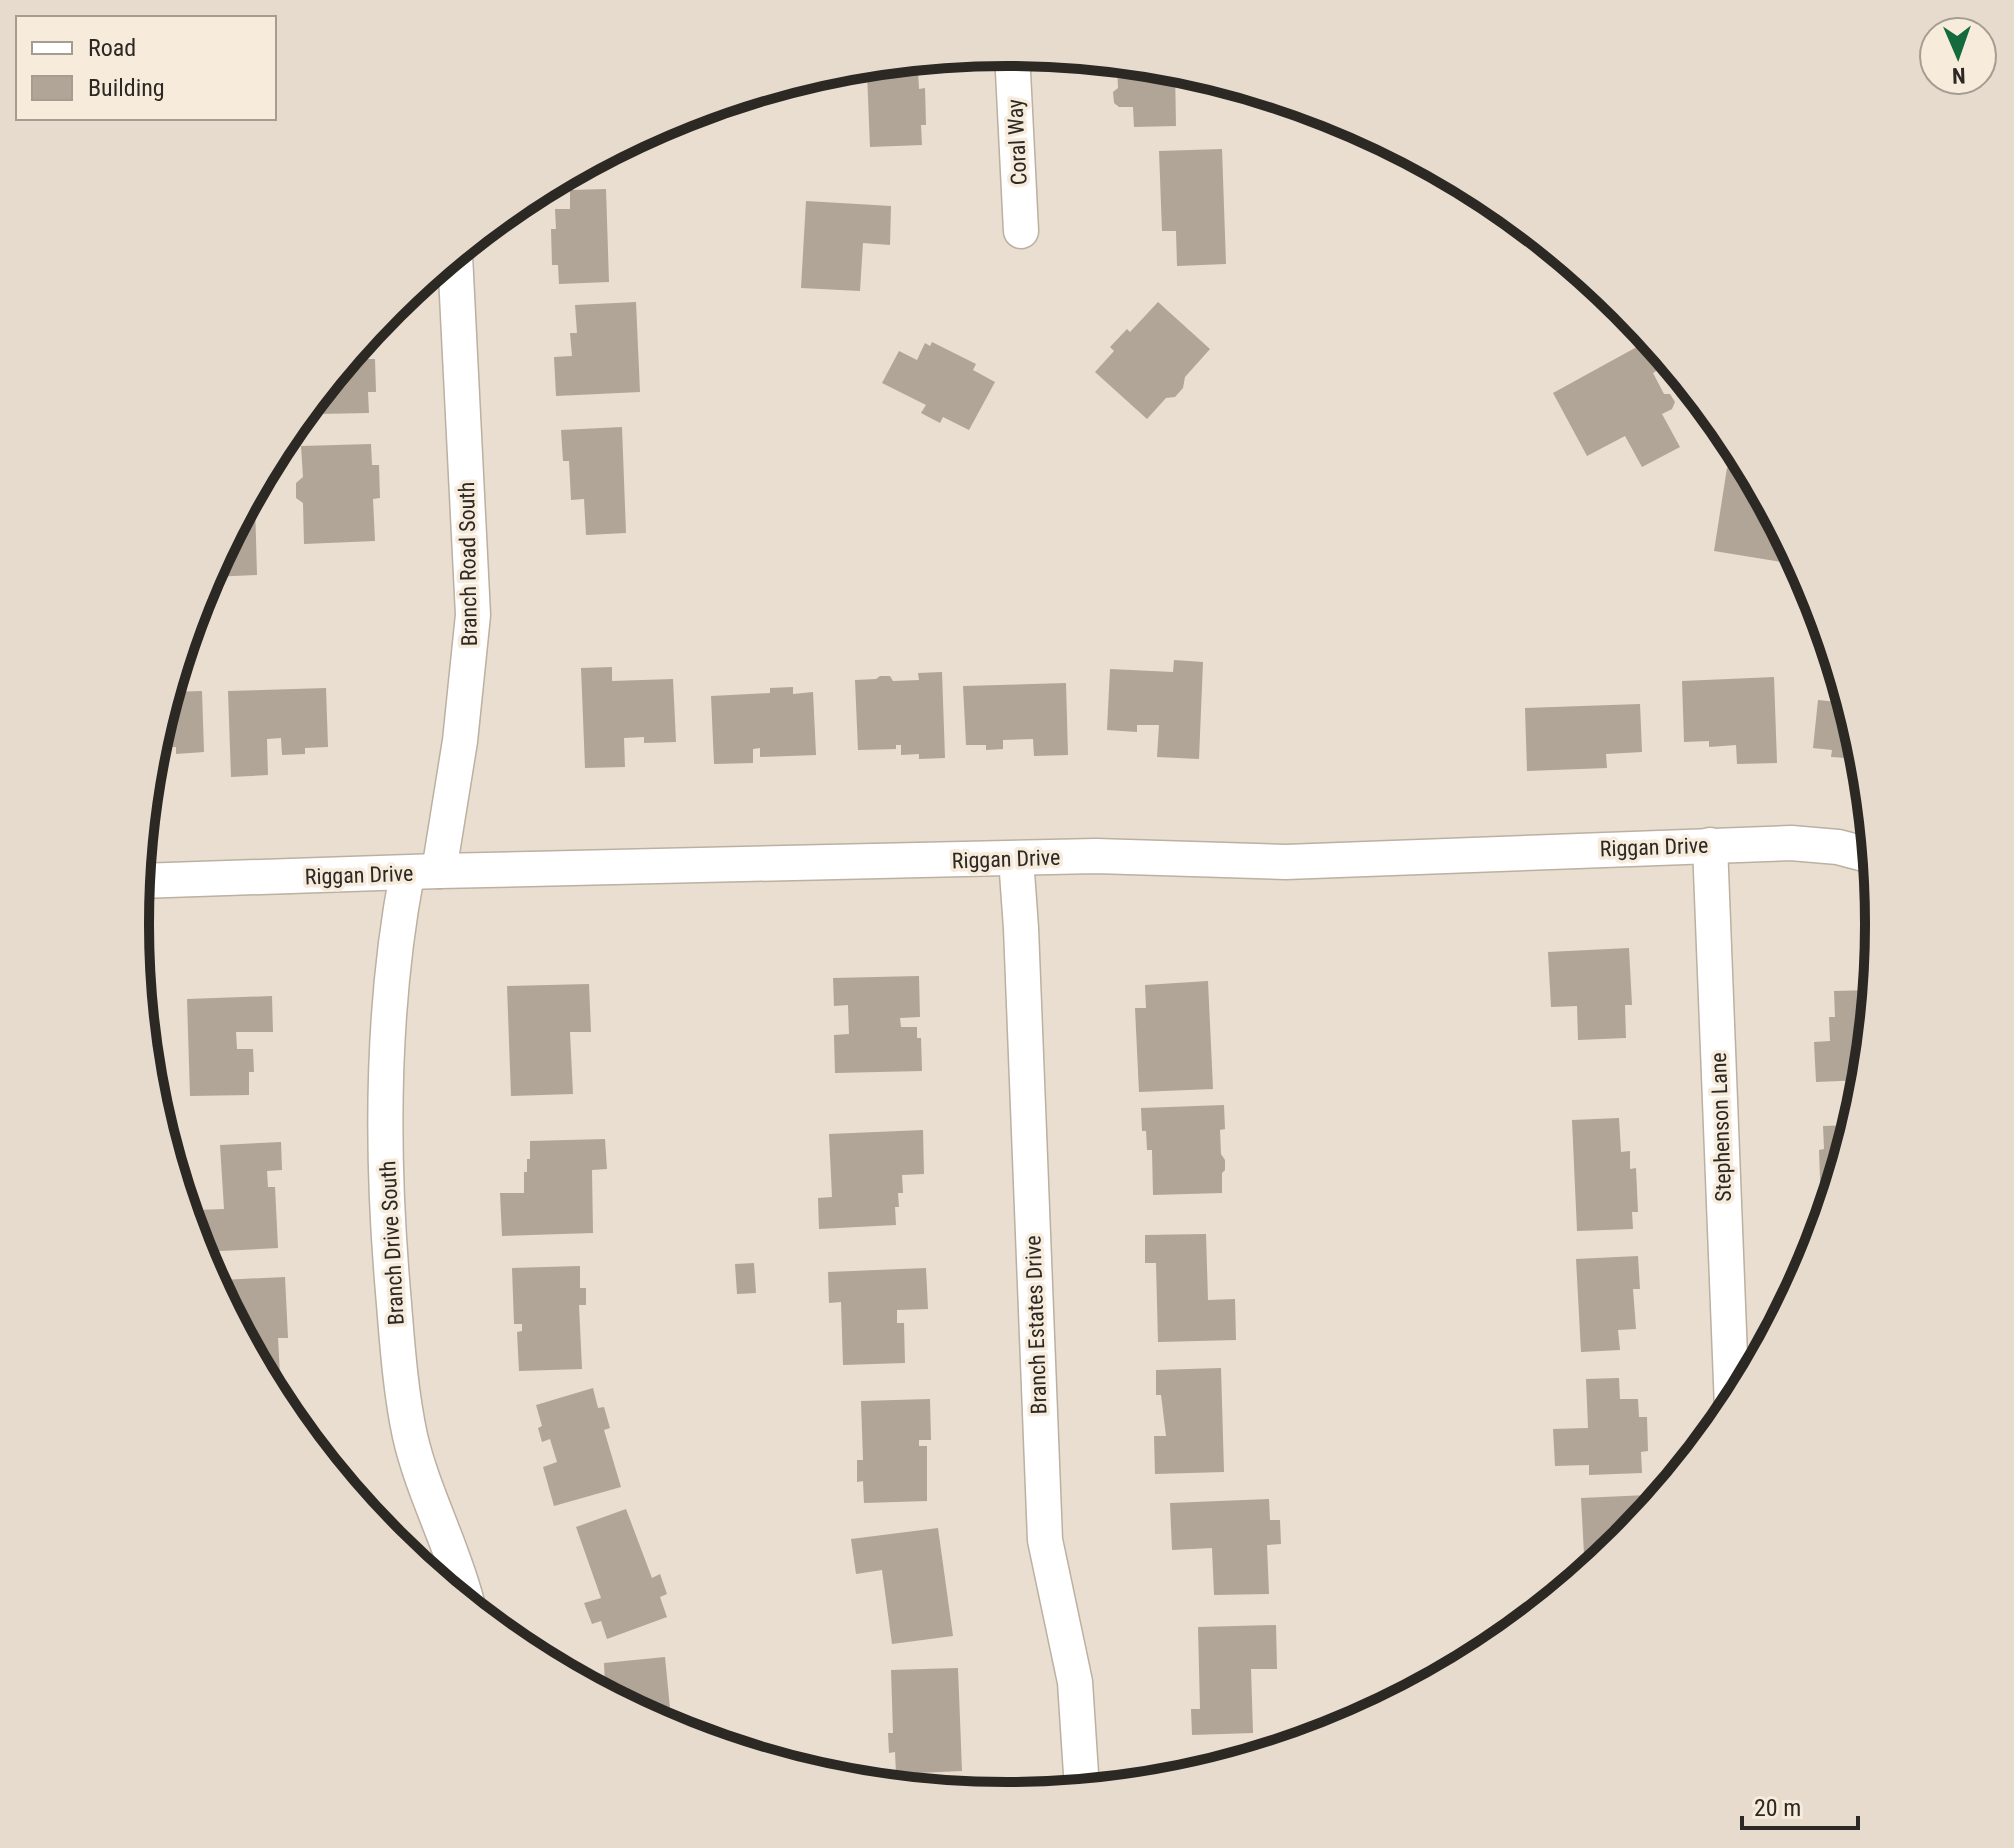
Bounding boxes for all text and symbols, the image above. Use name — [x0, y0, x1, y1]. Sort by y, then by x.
legend — [16, 16, 276, 120]
north arrow — [1918, 16, 1998, 96]
text: Road — [88, 34, 136, 62]
text: N — [1952, 63, 1966, 88]
text: Building — [88, 74, 165, 102]
street label: Coral Way — [1002, 98, 1032, 186]
street label: Branch Road South — [454, 481, 482, 647]
street label: Riggan Drive — [1599, 833, 1709, 861]
street label: Riggan Drive — [951, 845, 1061, 873]
street label: Riggan Drive — [304, 861, 414, 889]
street label: Stephenson Lane — [1706, 1052, 1736, 1202]
street label: Branch Drive South — [375, 1160, 409, 1326]
street label: Branch Estates Drive — [1020, 1235, 1052, 1415]
scale bar — [1742, 1780, 1858, 1830]
text: 20 m — [1754, 1794, 1801, 1822]

